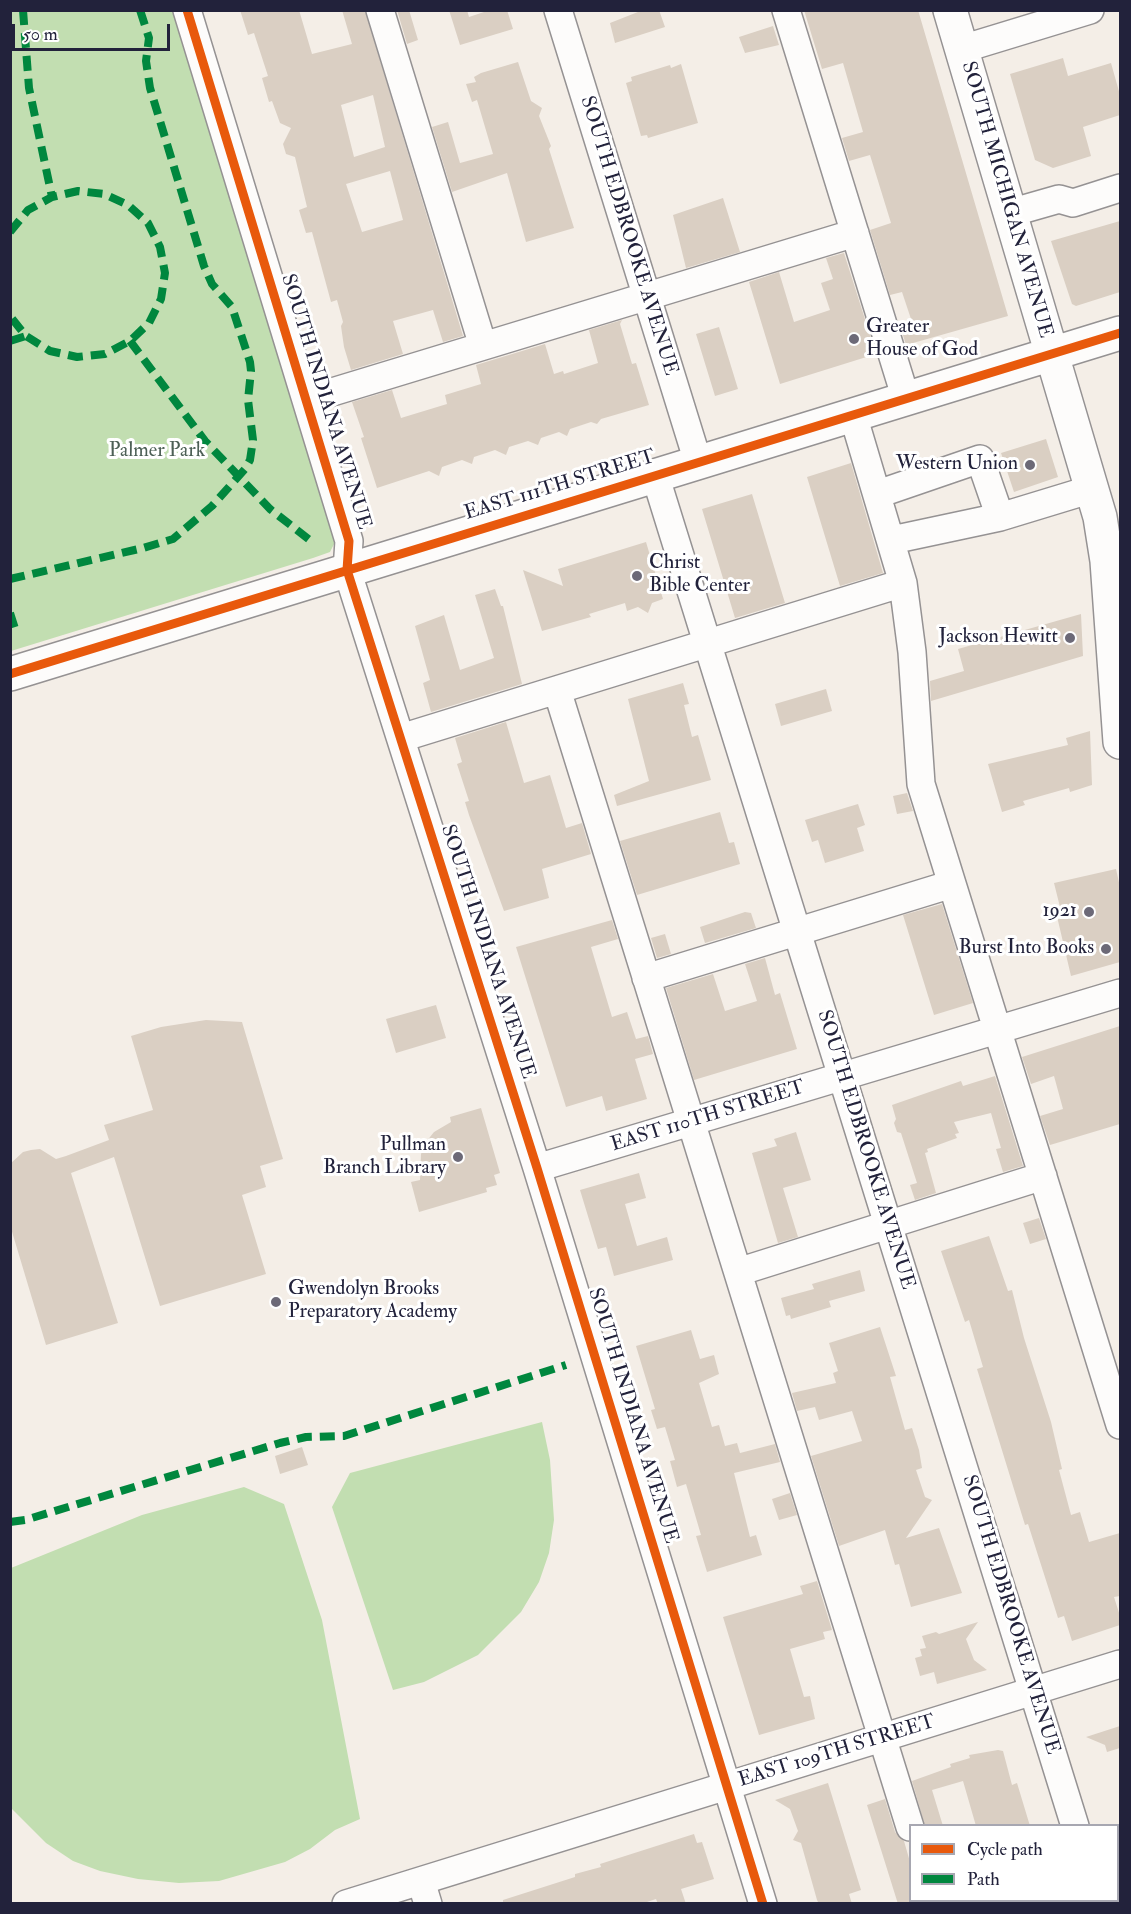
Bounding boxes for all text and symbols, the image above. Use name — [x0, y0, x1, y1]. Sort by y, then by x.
scale bar — [15, 12, 172, 50]
text: 50 m — [23, 23, 58, 46]
street label: SOUTH MICHIGAN AVENUE — [955, 59, 1057, 341]
street label: SOUTH EDBROOKE AVENUE — [574, 93, 682, 379]
street label: SOUTH INDIANA AVENUE — [275, 271, 375, 533]
place label: Greater House of God — [866, 316, 978, 363]
marker: Greater House of God — [847, 332, 861, 346]
park label: Palmer Park — [109, 440, 205, 464]
street label: EAST 111TH STREET — [462, 446, 658, 526]
place label: Western Union — [896, 453, 1018, 477]
marker: Western Union — [1023, 458, 1037, 472]
place label: Christ Bible Center — [649, 552, 750, 599]
marker: Christ Bible Center — [630, 569, 644, 583]
place label: Jackson Hewitt — [939, 626, 1058, 650]
marker: Jackson Hewitt — [1063, 631, 1077, 645]
street label: SOUTH INDIANA AVENUE — [435, 822, 539, 1082]
place label: 1921 — [1042, 900, 1077, 924]
marker: 1921 — [1082, 905, 1096, 919]
place label: Burst Into Books — [958, 937, 1094, 961]
marker: Burst Into Books — [1099, 942, 1113, 956]
street label: SOUTH EDBROOKE AVENUE — [811, 1007, 919, 1293]
street label: EAST 110TH STREET — [608, 1076, 808, 1158]
place label: Pullman Branch Library — [323, 1134, 446, 1181]
marker: Pullman Branch Library — [451, 1150, 465, 1164]
place label: Gwendolyn Brooks Preparatory Academy — [288, 1278, 457, 1325]
street label: SOUTH INDIANA AVENUE — [582, 1285, 682, 1547]
marker: Gwendolyn Brooks Preparatory Academy — [269, 1295, 283, 1309]
street label: SOUTH EDBROOKE AVENUE — [956, 1472, 1064, 1758]
street label: EAST 109TH STREET — [736, 1711, 938, 1793]
legend — [909, 1824, 1119, 1902]
text: Cycle path — [967, 1838, 1043, 1861]
text: Path — [967, 1868, 1000, 1891]

